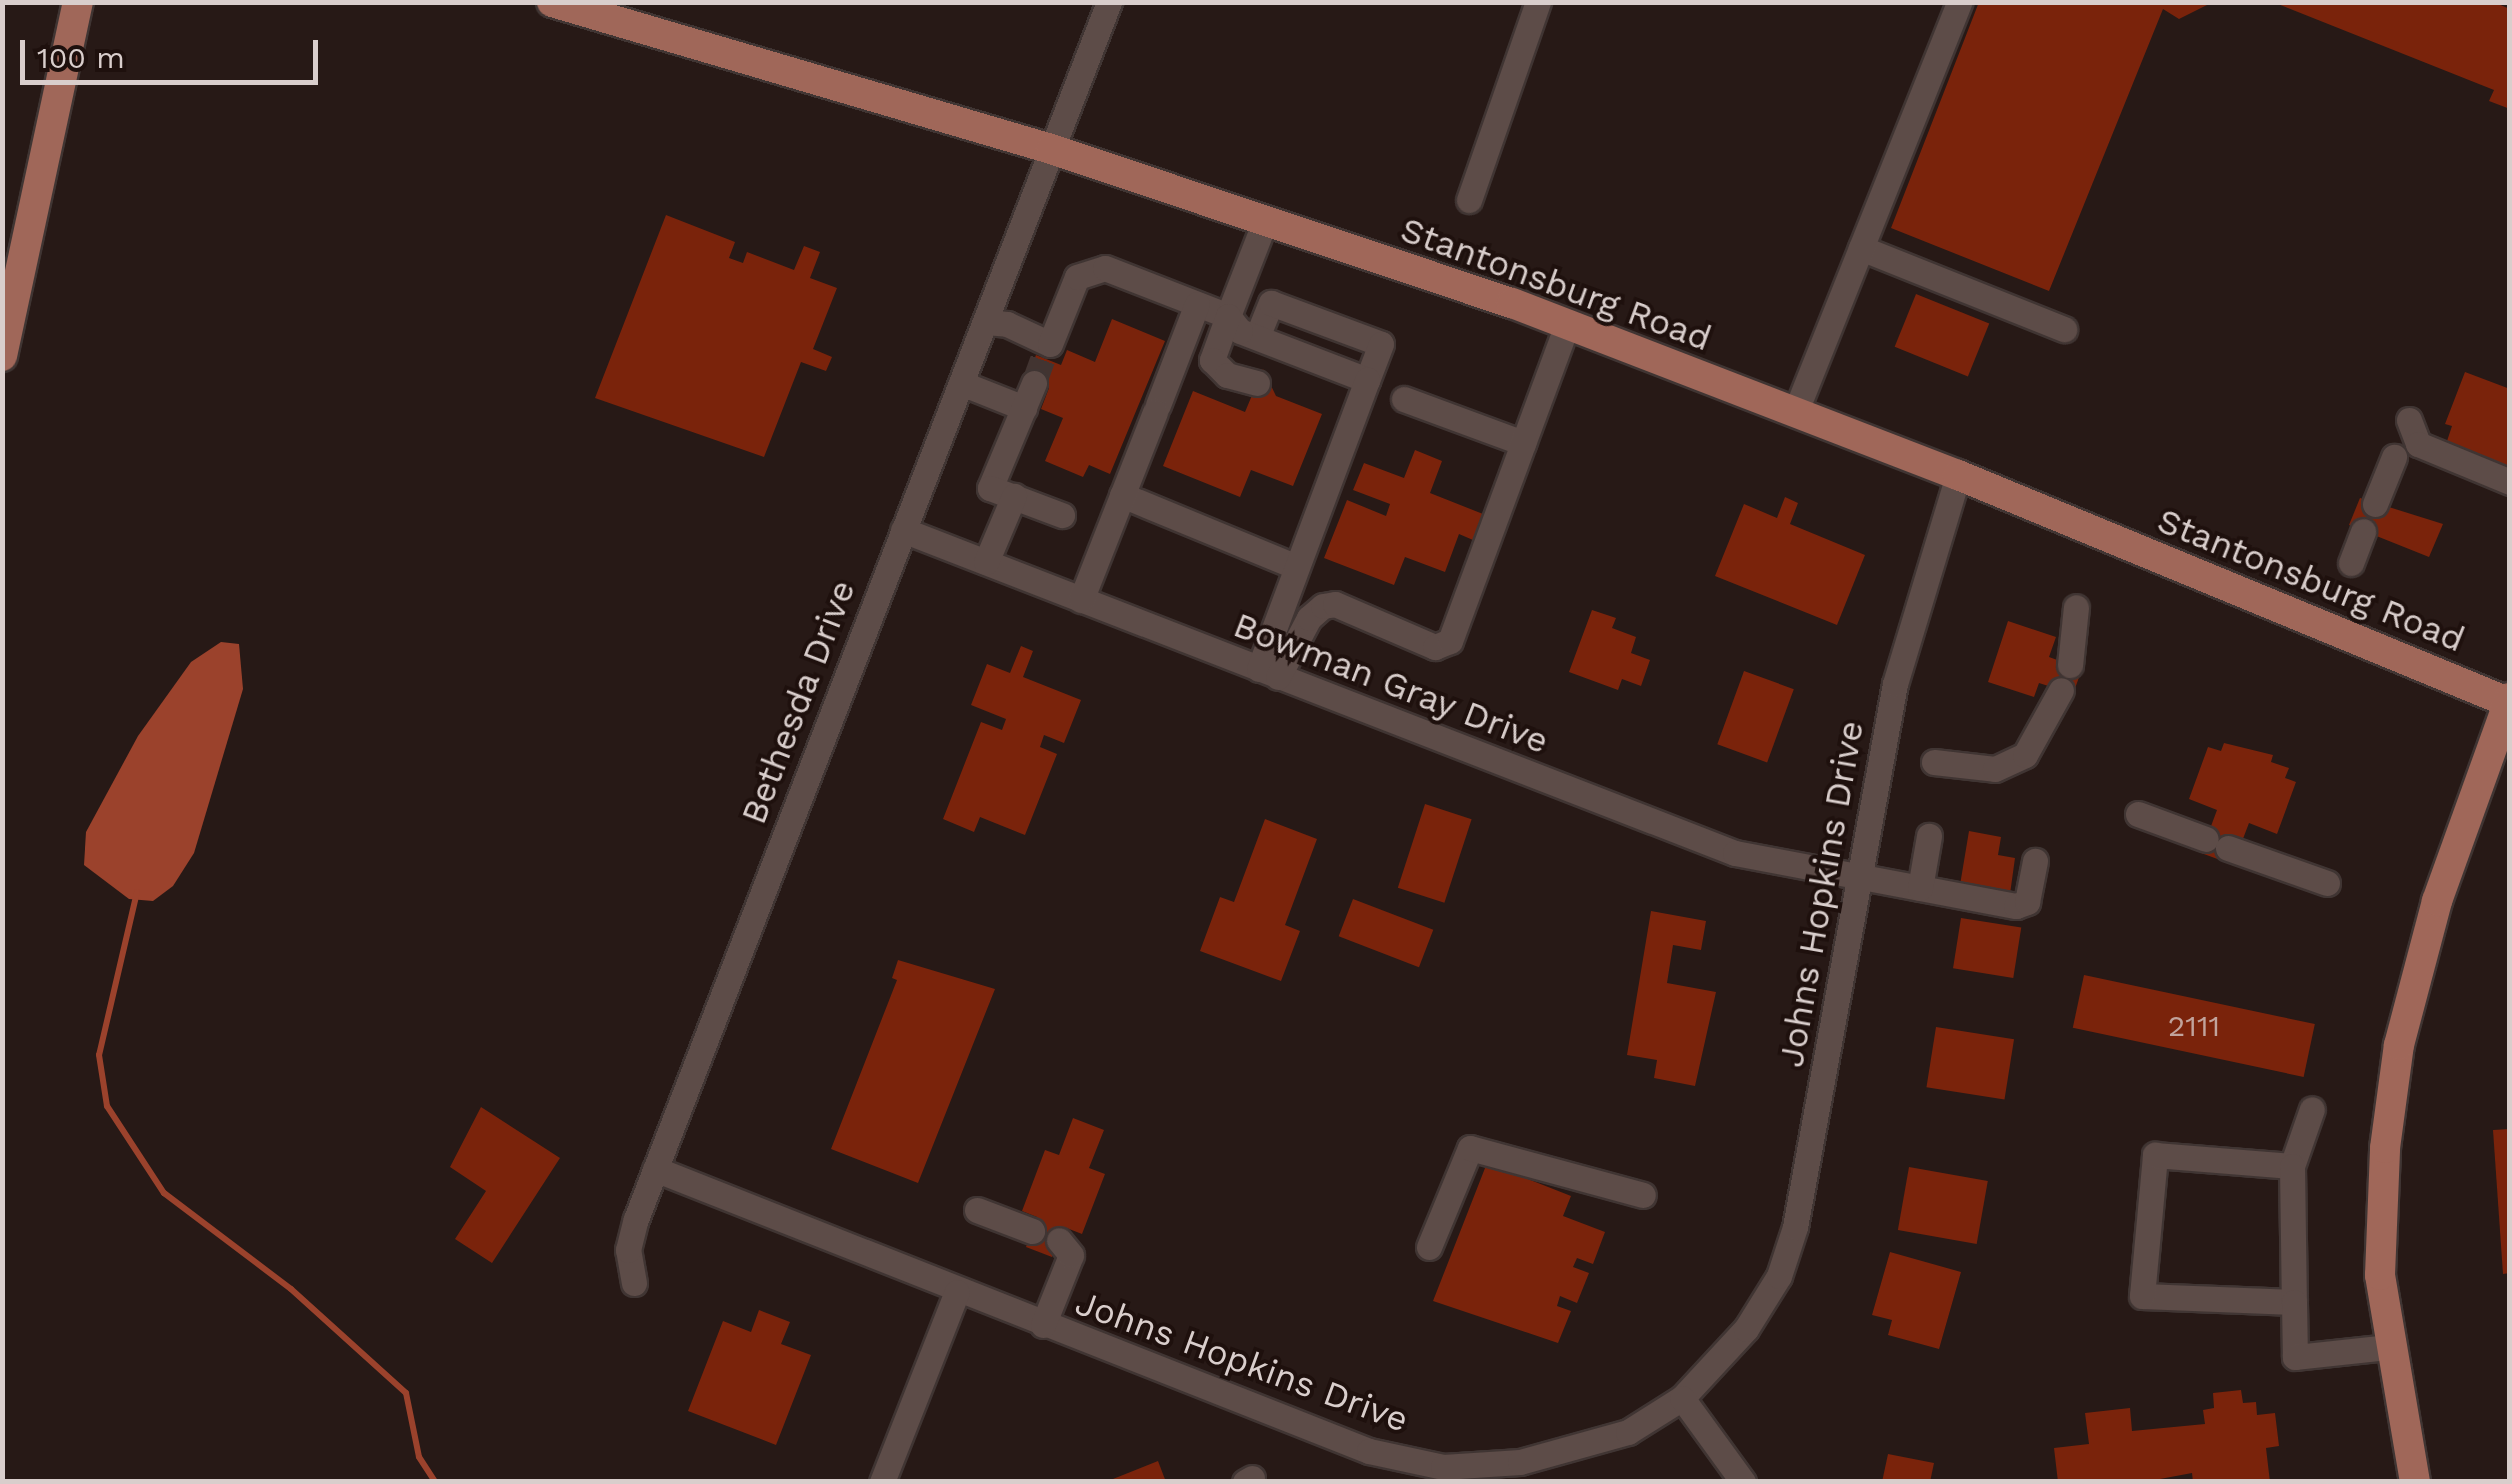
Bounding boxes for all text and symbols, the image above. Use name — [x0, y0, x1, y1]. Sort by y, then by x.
scale bar — [25, 20, 322, 82]
text: 100 m — [37, 40, 125, 75]
street label: Stantonsburg Road — [1395, 208, 1717, 360]
street label: Stantonsburg Road — [2152, 499, 2470, 661]
street label: Bethesda Drive — [732, 574, 864, 830]
street label: Bowman Gray Drive — [1227, 603, 1555, 763]
street label: Johns Hopkins Drive — [1770, 718, 1872, 1070]
house number: 2111 — [2168, 1008, 2220, 1044]
street label: Johns Hopkins Drive — [1070, 1281, 1414, 1441]

